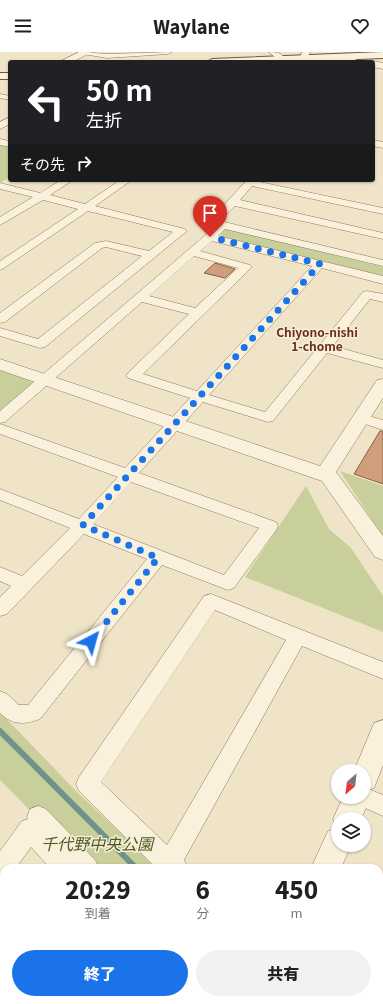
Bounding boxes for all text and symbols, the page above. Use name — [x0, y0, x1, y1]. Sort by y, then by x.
text: Waylane — [153, 13, 230, 39]
icon: menu — [12, 15, 34, 37]
icon: heart — [349, 15, 371, 37]
text: 50 m — [86, 69, 152, 109]
icon: left — [20, 76, 72, 128]
text: 左折 — [86, 106, 122, 132]
icon: right — [73, 152, 95, 174]
text: その先 — [20, 153, 65, 174]
pin — [193, 196, 227, 237]
icon: arrive — [199, 202, 221, 224]
district label: Chiyono-nishi 1-chome — [276, 323, 358, 354]
position arrow — [70, 620, 112, 662]
north arrow — [331, 764, 371, 804]
map controls — [331, 764, 371, 852]
button: layers — [331, 812, 371, 852]
park label: 千代野中央公園 — [41, 831, 155, 855]
text: 20:29 — [65, 871, 131, 906]
text: 6 — [196, 871, 210, 906]
text: 450 — [275, 871, 318, 906]
text: 到着 — [85, 903, 111, 922]
text: 分 — [196, 903, 209, 922]
text: m — [290, 903, 302, 922]
button: 終了 — [12, 950, 188, 996]
button: 共有 — [196, 950, 371, 996]

